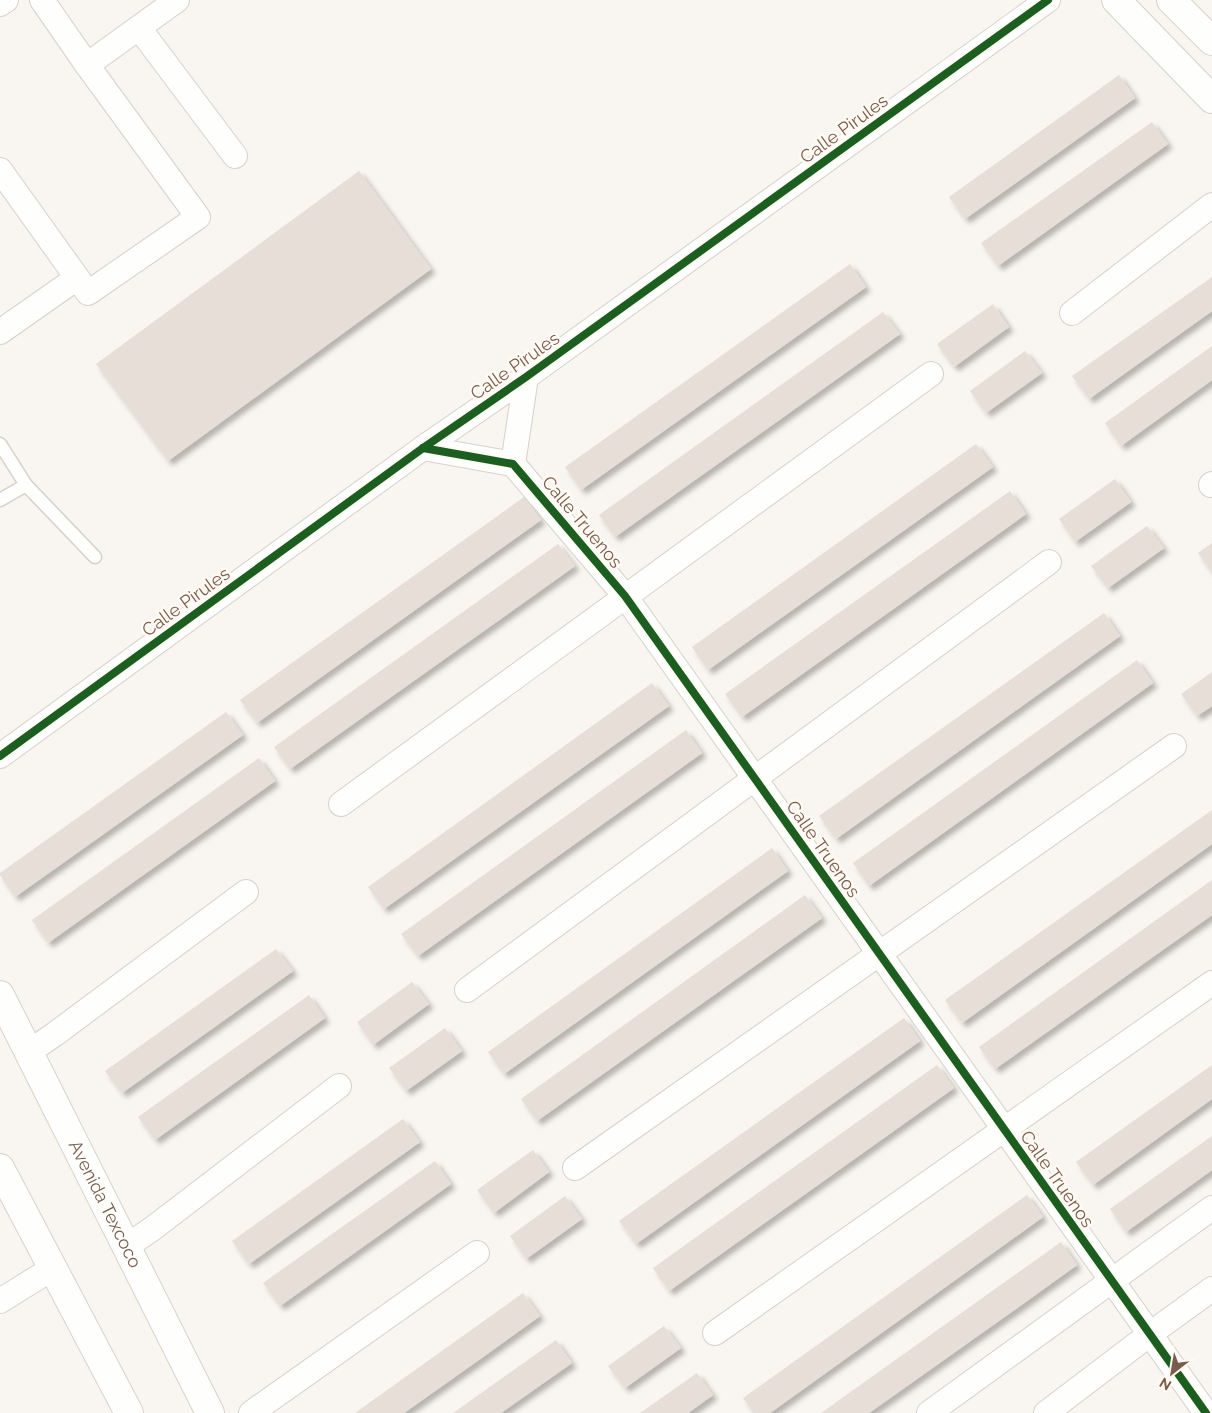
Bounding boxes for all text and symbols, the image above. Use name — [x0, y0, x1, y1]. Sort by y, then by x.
street label: Calle Pirules — [796, 90, 892, 167]
street label: Calle Pirules — [466, 327, 563, 404]
street label: Calle Truenos — [538, 471, 627, 572]
street label: Calle Pirules — [138, 563, 234, 640]
street label: Calle Truenos — [782, 796, 865, 901]
street label: Calle Truenos — [1016, 1126, 1099, 1231]
street label: Avenida Texcoco — [65, 1137, 146, 1271]
north arrow — [1147, 1348, 1197, 1398]
text: N — [1157, 1375, 1174, 1394]

